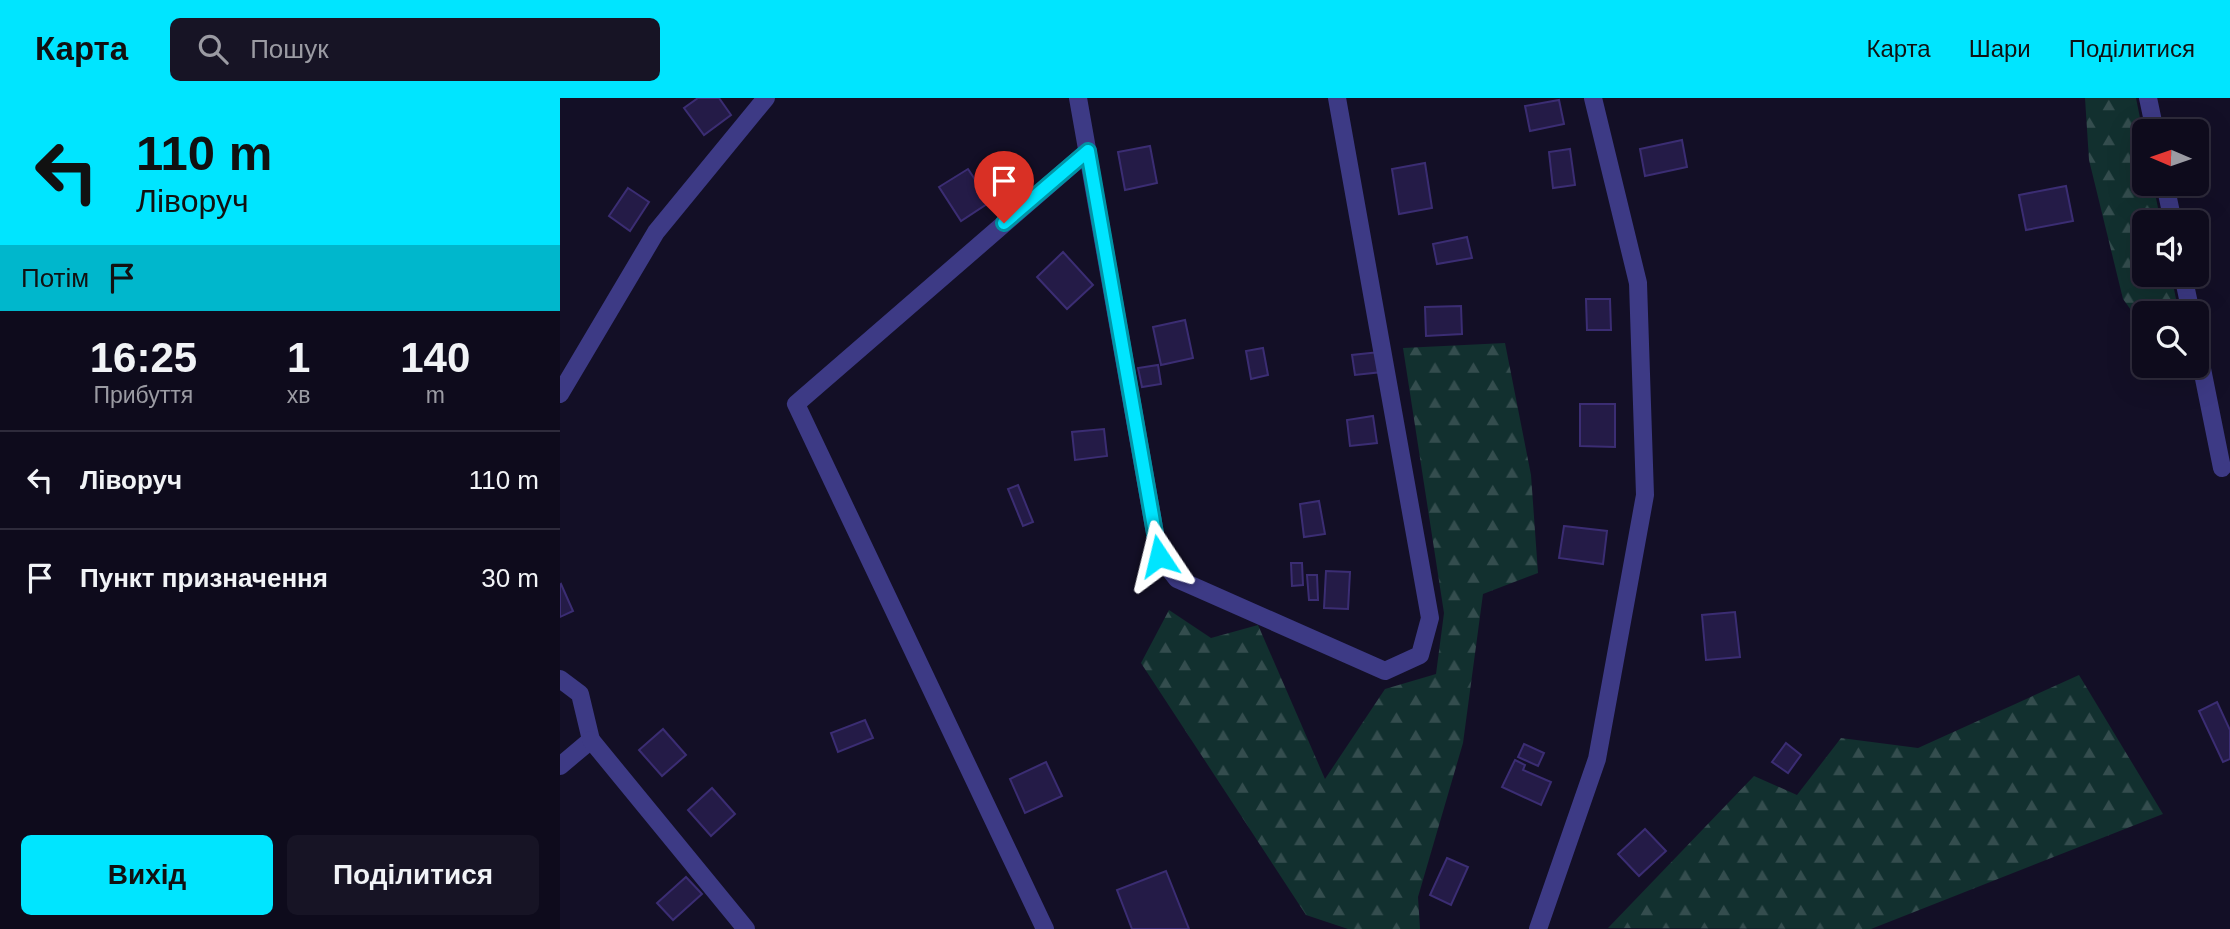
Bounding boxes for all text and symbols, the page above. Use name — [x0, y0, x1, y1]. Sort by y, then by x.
search box — [170, 18, 660, 81]
text: Карта — [35, 30, 128, 67]
icon: search — [194, 30, 232, 68]
text: Пошук — [250, 34, 329, 64]
text: Карта — [1866, 35, 1931, 62]
text: Шари — [1969, 35, 2031, 62]
text: Поділитися — [2069, 35, 2195, 62]
north arrow — [2132, 119, 2208, 196]
map controls — [2132, 119, 2209, 378]
icon: left — [21, 126, 112, 217]
text: 110 m — [136, 126, 272, 180]
pin — [974, 151, 1034, 223]
icon: arrive — [985, 162, 1023, 200]
text: Ліворуч — [136, 183, 249, 219]
button: sound — [2132, 210, 2209, 287]
icon: arrive — [103, 259, 141, 297]
text: Потім — [21, 263, 89, 293]
button: search — [2132, 301, 2209, 378]
text: 16:25 — [90, 334, 197, 381]
text: 1 — [287, 334, 310, 381]
text: 140 — [400, 334, 470, 381]
text: Прибуття — [93, 382, 193, 408]
text: хв — [287, 382, 311, 408]
text: m — [426, 382, 445, 408]
icon: left — [21, 461, 59, 499]
text: Ліворуч — [80, 465, 182, 495]
text: 110 m — [469, 465, 539, 495]
position arrow — [1122, 519, 1196, 593]
icon: arrive — [21, 559, 59, 597]
text: Пункт призначення — [80, 563, 328, 593]
text: 30 m — [481, 563, 539, 593]
button: Вихід — [21, 835, 273, 915]
button: Поділитися — [287, 835, 539, 915]

